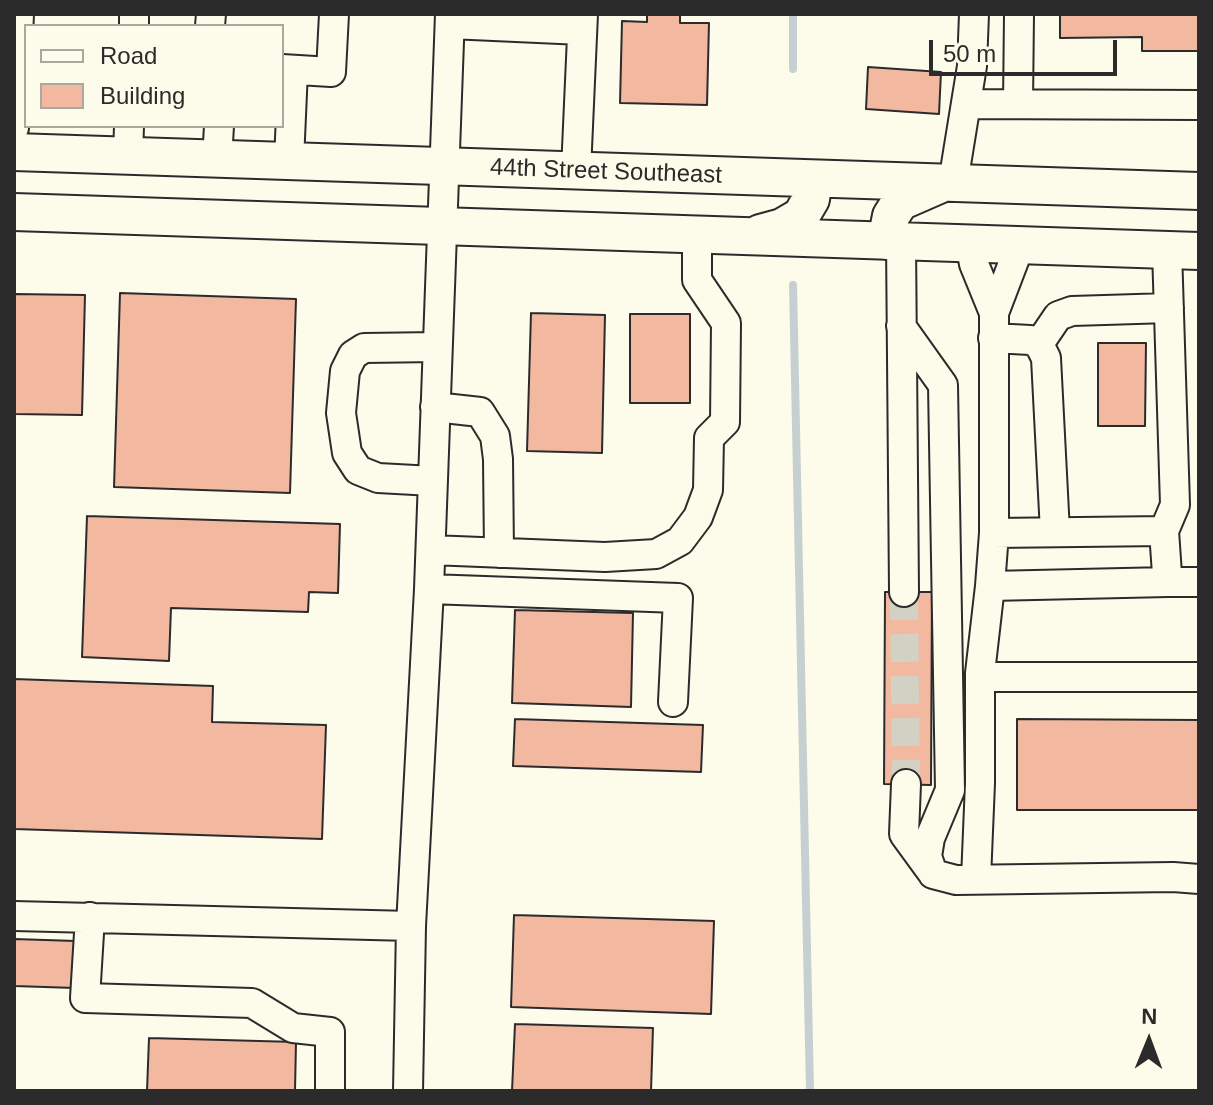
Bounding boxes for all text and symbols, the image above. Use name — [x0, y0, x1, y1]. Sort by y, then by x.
legend — [24, 24, 284, 128]
scale bar — [933, 24, 1121, 74]
text: 50 m — [943, 40, 996, 67]
text: Road — [100, 42, 157, 69]
text: Building — [100, 82, 185, 109]
street label: 44th Street Southeast — [489, 154, 723, 190]
north arrow — [1109, 1001, 1189, 1081]
text: N — [1141, 1004, 1158, 1029]

